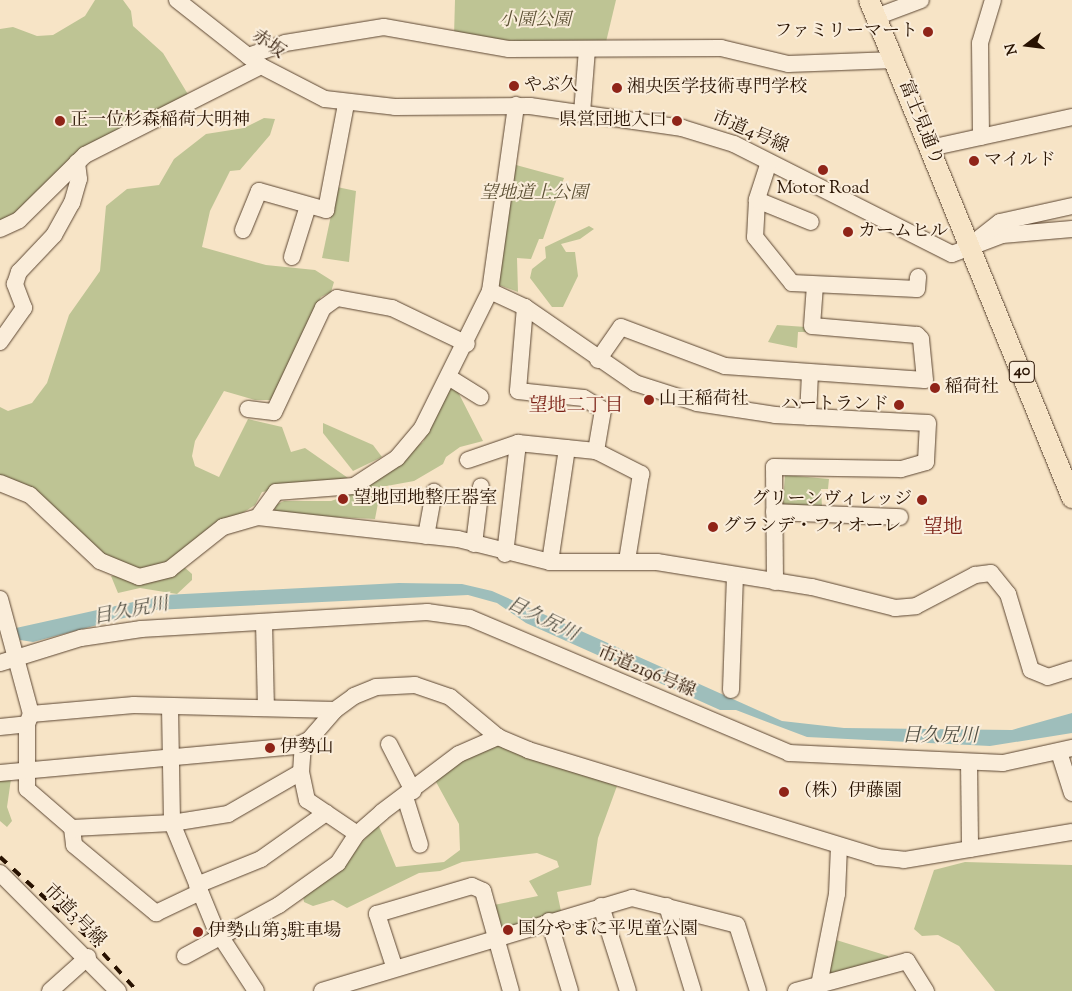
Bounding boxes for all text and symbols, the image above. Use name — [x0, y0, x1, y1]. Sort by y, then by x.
park label: 小園公園 — [499, 10, 571, 32]
north arrow — [1002, 20, 1052, 70]
place label: ファミリーマート — [774, 21, 918, 43]
street label: 赤坂 — [247, 26, 289, 64]
marker: ファミリーマート — [922, 26, 934, 38]
text: N — [1001, 41, 1024, 57]
place label: やぶ久 — [524, 75, 578, 97]
place label: 湘央医学技術専門学校 — [627, 77, 807, 99]
street label: 富士見通り — [893, 77, 947, 169]
marker: やぶ久 — [508, 80, 520, 92]
marker: 湘央医学技術専門学校 — [611, 82, 623, 94]
street label: 市道4号線 — [708, 107, 792, 159]
place label: 正一位杉森稲荷大明神 — [70, 110, 250, 132]
place label: 県営団地入口 — [559, 110, 667, 132]
marker: 正一位杉森稲荷大明神 — [54, 115, 66, 127]
marker: 県営団地入口 — [671, 115, 683, 127]
place label: マイルド — [984, 150, 1056, 172]
marker: マイルド — [968, 155, 980, 167]
marker: Motor Road — [817, 164, 829, 176]
place label: Motor Road — [776, 178, 870, 200]
park label: 望地道上公園 — [480, 183, 588, 205]
place label: カームヒル — [858, 221, 948, 243]
marker: カームヒル — [842, 226, 854, 238]
road number: 40 — [1008, 358, 1036, 386]
place label: 稲荷社 — [945, 377, 999, 399]
marker: 稲荷社 — [929, 382, 941, 394]
place label: 山王稲荷社 — [659, 389, 749, 411]
marker: 山王稲荷社 — [643, 394, 655, 406]
place label: ハートランド — [781, 394, 889, 416]
district label: 望地二丁目 — [529, 396, 623, 418]
marker: ハートランド — [893, 399, 905, 411]
place label: 望地団地整圧器室 — [353, 488, 497, 510]
place label: グリーンヴィレッジ — [750, 489, 912, 511]
marker: 望地団地整圧器室 — [337, 493, 349, 505]
marker: グリーンヴィレッジ — [916, 494, 928, 506]
place label: グランデ・フィオーレ — [723, 516, 903, 538]
district label: 望地 — [923, 516, 963, 540]
marker: グランデ・フィオーレ — [707, 521, 719, 533]
water label: 目久尻川 — [503, 593, 581, 647]
water label: 目久尻川 — [92, 594, 170, 630]
street label: 市道2196号線 — [594, 643, 698, 703]
water label: 目久尻川 — [902, 726, 978, 748]
place label: 伊勢山 — [280, 737, 334, 759]
marker: 伊勢山 — [264, 742, 276, 754]
place label: （株）伊藤園 — [794, 781, 902, 803]
marker: （株）伊藤園 — [778, 786, 790, 798]
street label: 市道3号線 — [38, 880, 110, 952]
place label: 国分やまに平児童公園 — [518, 919, 698, 941]
place label: 伊勢山第3駐車場 — [208, 921, 341, 943]
marker: 国分やまに平児童公園 — [502, 924, 514, 936]
marker: 伊勢山第3駐車場 — [192, 926, 204, 938]

